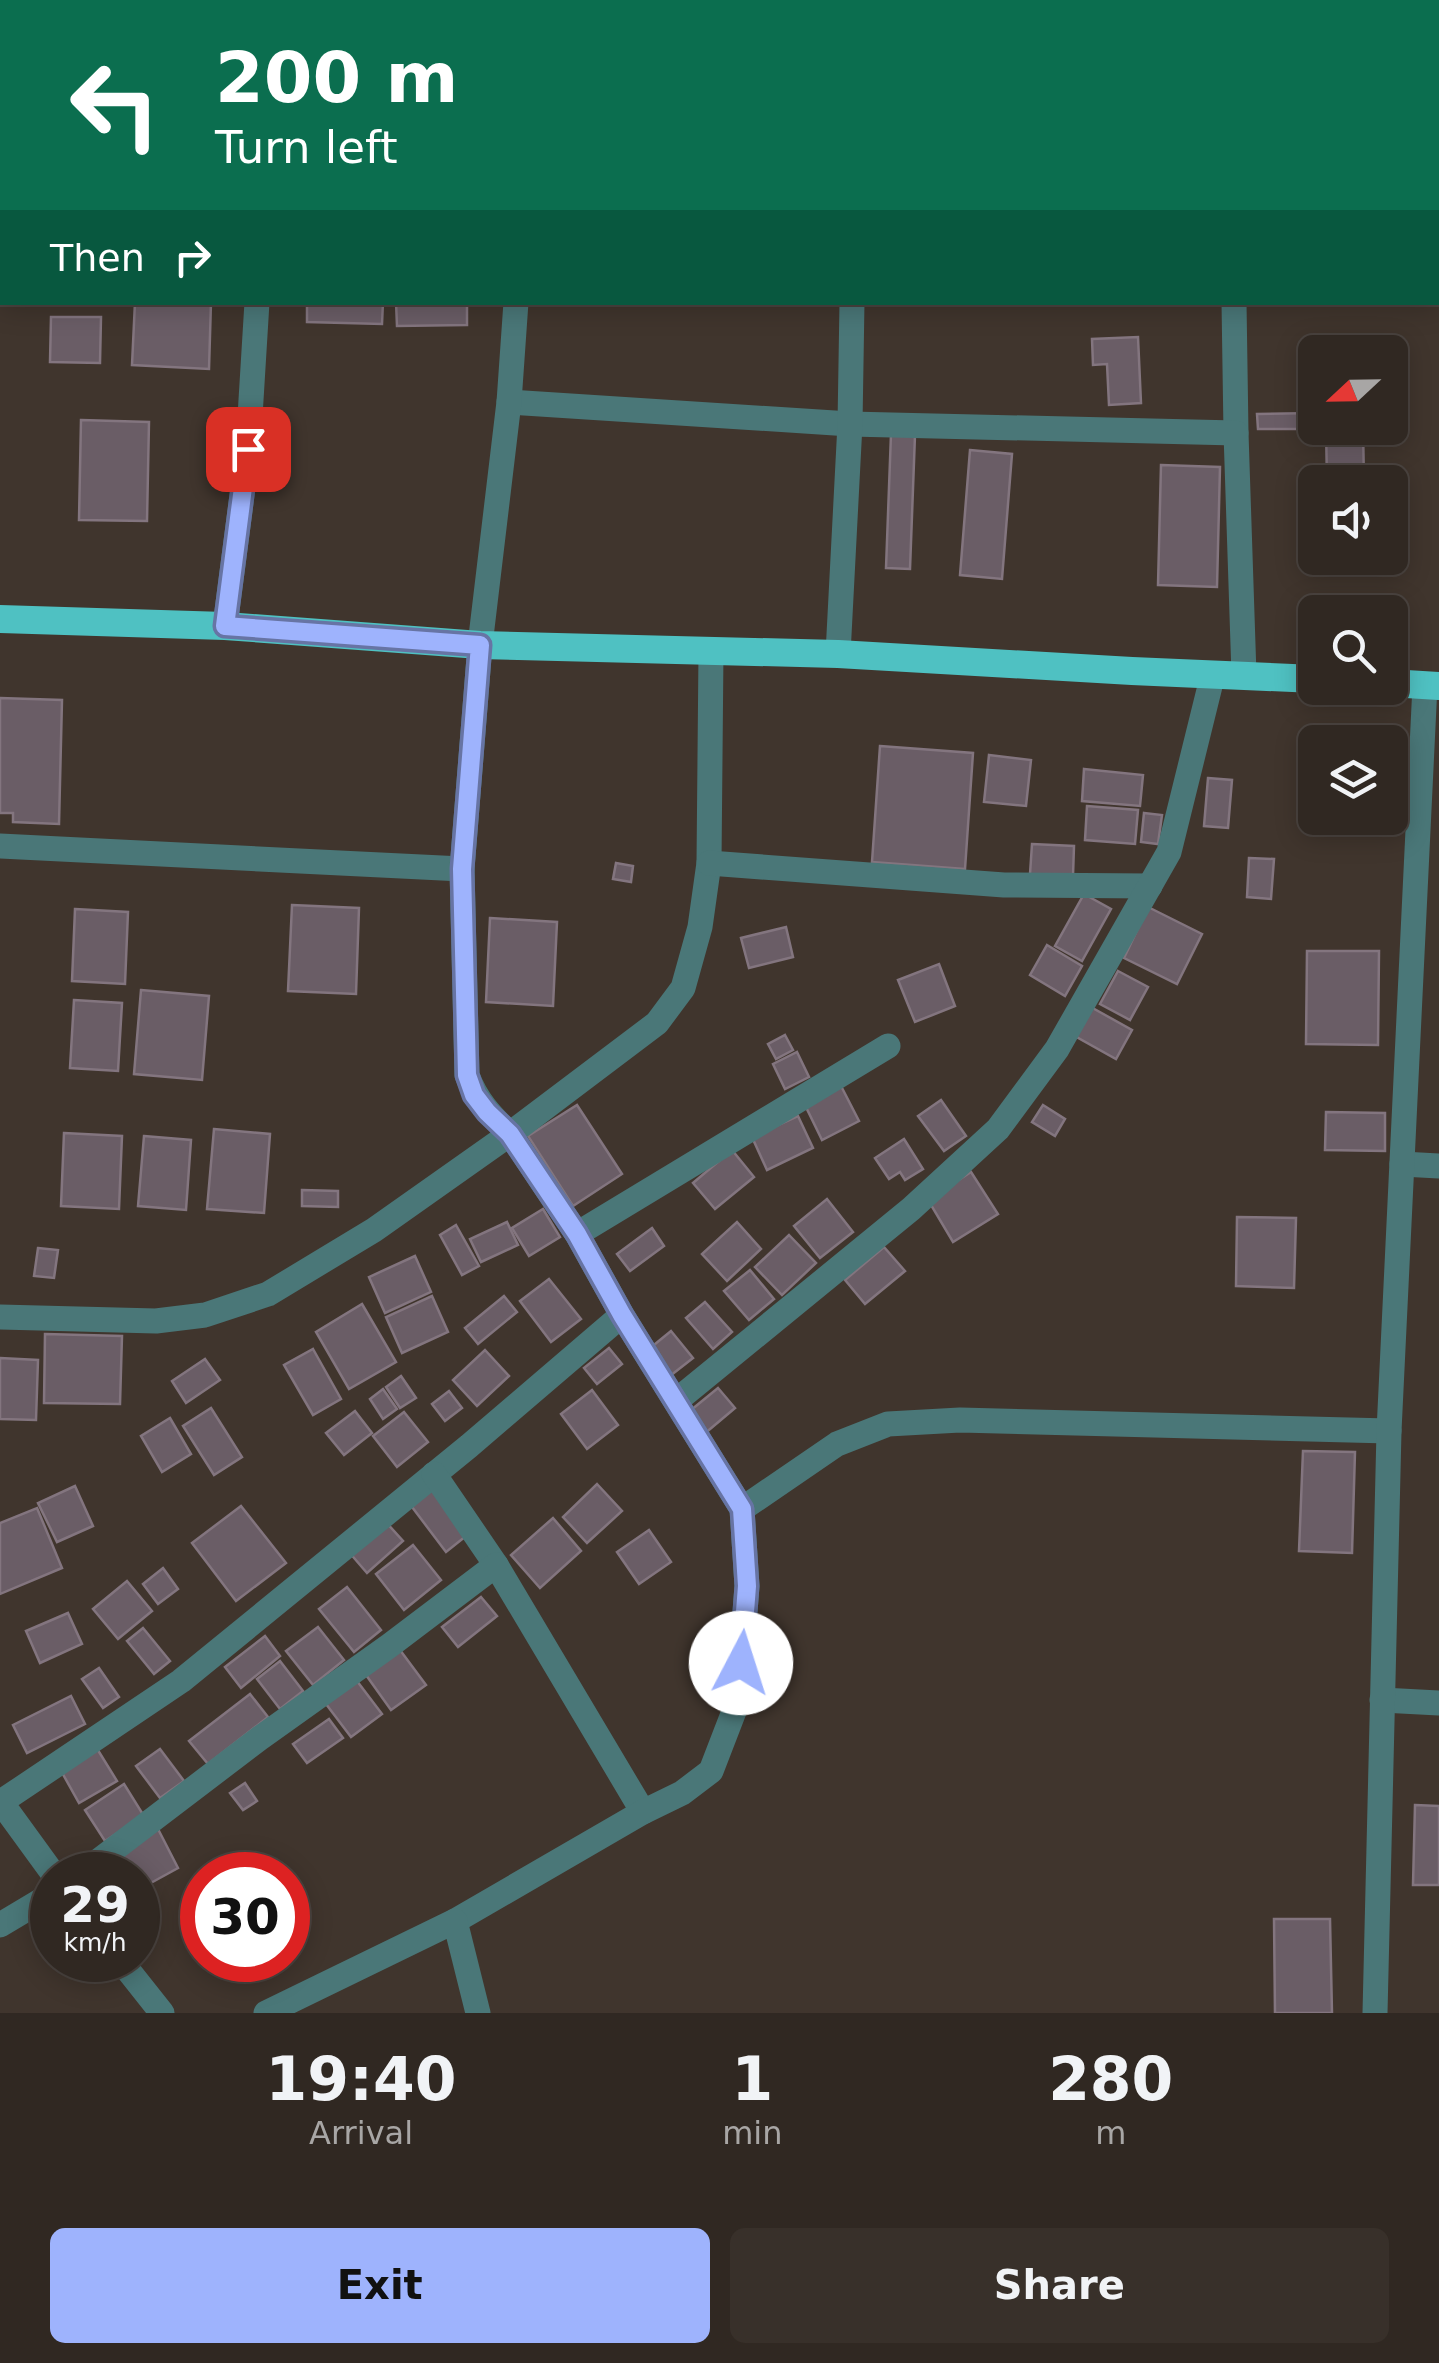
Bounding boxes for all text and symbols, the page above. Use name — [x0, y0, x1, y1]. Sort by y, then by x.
text: 200 m — [215, 37, 458, 119]
icon: left — [50, 40, 180, 170]
text: Turn left — [215, 121, 398, 174]
icon: right — [165, 230, 220, 285]
text: Then — [50, 236, 145, 280]
north arrow — [1298, 335, 1408, 445]
map controls — [1298, 335, 1408, 835]
pin — [206, 407, 291, 492]
icon: arrive — [221, 422, 276, 477]
button: sound — [1298, 465, 1408, 575]
button: search — [1298, 595, 1408, 705]
button: layers — [1298, 725, 1408, 835]
position arrow — [689, 1611, 793, 1715]
speed limit sign: 30 — [180, 1852, 310, 1982]
text: 29 — [60, 1876, 130, 1934]
text: km/h — [63, 1928, 127, 1957]
text: 19:40 — [266, 2044, 457, 2114]
text: 1 — [731, 2044, 773, 2114]
text: 280 — [1048, 2044, 1173, 2114]
text: Arrival — [309, 2114, 413, 2152]
text: min — [722, 2114, 783, 2152]
text: m — [1095, 2114, 1126, 2152]
button: Exit — [50, 2228, 710, 2343]
button: Share — [730, 2228, 1389, 2343]

